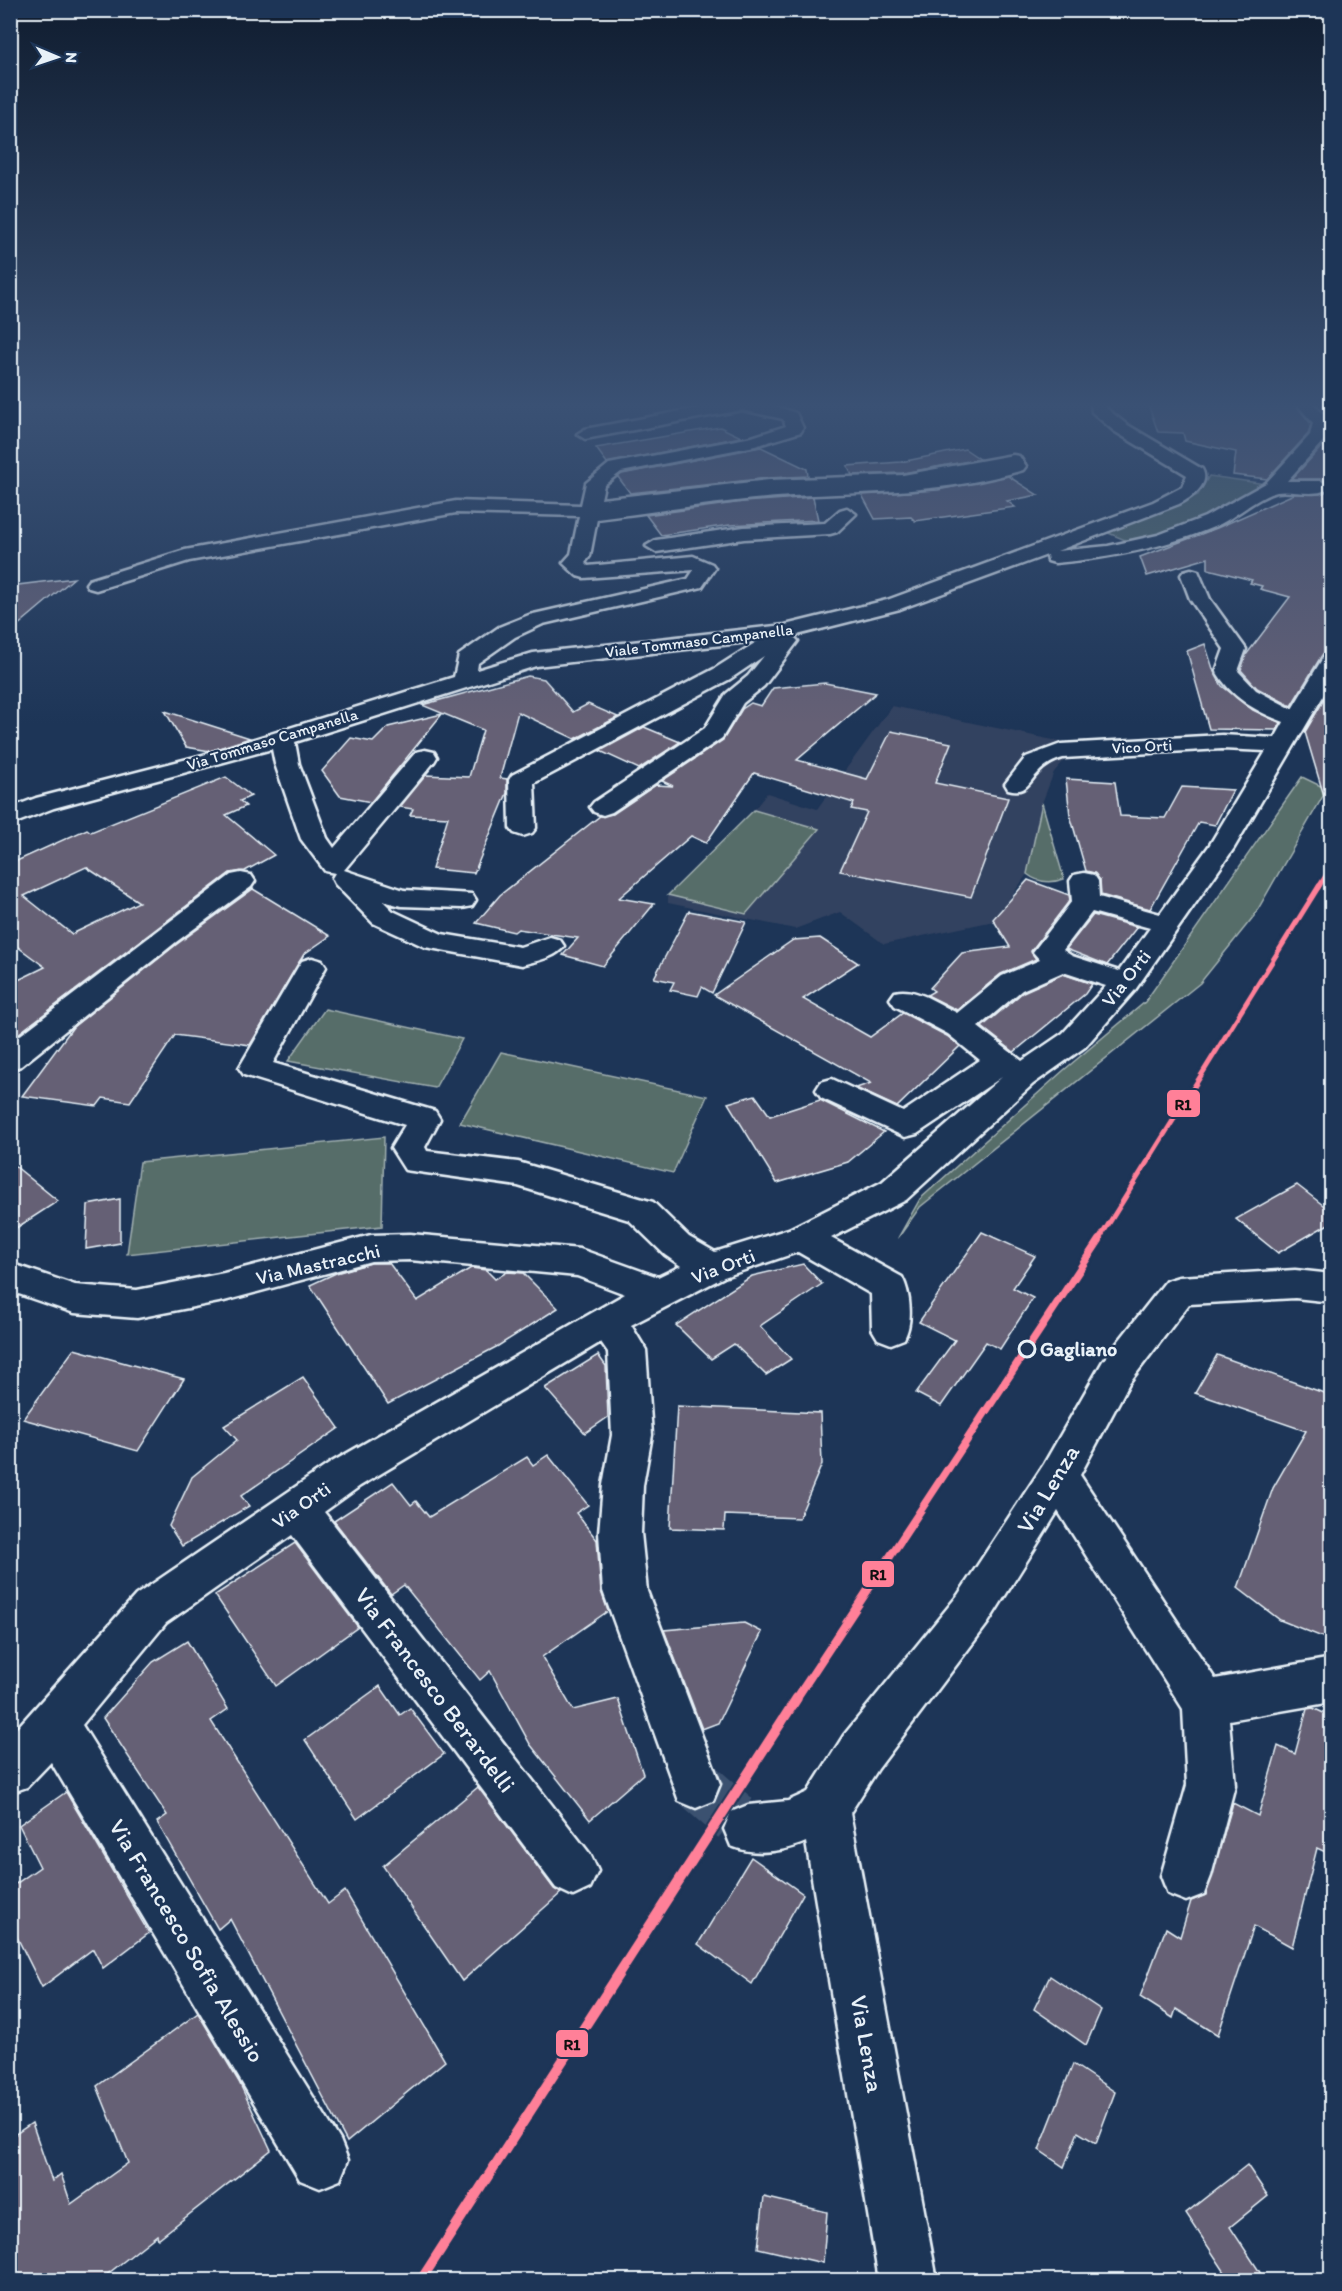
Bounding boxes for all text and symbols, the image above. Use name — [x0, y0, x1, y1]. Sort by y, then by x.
north arrow — [27, 27, 87, 87]
text: N — [62, 52, 81, 63]
street label: Viale Tommaso Campanella — [604, 619, 795, 661]
street label: Via Tommaso Campanella — [184, 704, 361, 775]
street label: Vico Orti — [1111, 735, 1173, 758]
street label: Via Orti — [1096, 945, 1156, 1011]
line badge: R1 — [1166, 1089, 1201, 1118]
text: R1 — [1174, 1095, 1192, 1114]
street label: Via Mastracchi — [254, 1238, 382, 1290]
street label: Via Orti — [688, 1243, 758, 1289]
place label: Gagliano — [1040, 1337, 1117, 1362]
marker: Gagliano — [1018, 1340, 1036, 1358]
street label: Via Lenza — [1010, 1439, 1086, 1538]
street label: Via Orti — [267, 1476, 335, 1534]
line badge: R1 — [861, 1560, 895, 1588]
text: R1 — [869, 1565, 887, 1584]
street label: Via Francesco Berardelli — [349, 1581, 522, 1798]
street label: Via Francesco Sofia Alessio — [103, 1814, 272, 2068]
street label: Via Lenza — [845, 1993, 890, 2095]
line badge: R1 — [555, 2029, 589, 2058]
text: R1 — [563, 2035, 581, 2054]

